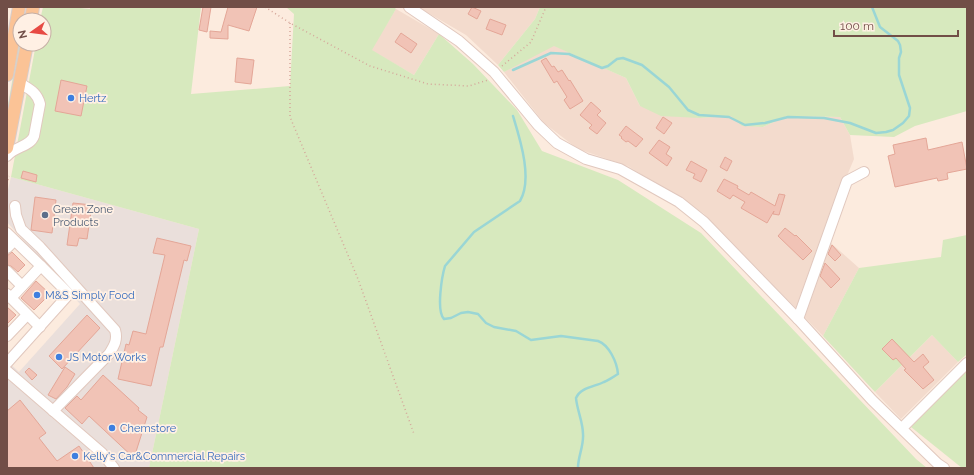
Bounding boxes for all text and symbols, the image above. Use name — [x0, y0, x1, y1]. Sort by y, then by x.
north arrow — [12, 12, 52, 52]
scale bar — [834, 12, 958, 38]
text: 100 m — [840, 19, 874, 33]
text: N — [15, 29, 30, 40]
place label: Hertz — [79, 92, 107, 105]
marker: Hertz — [66, 93, 76, 103]
place label: Green Zone Products — [53, 203, 113, 229]
marker: Green Zone Products — [40, 210, 50, 220]
place label: M&S Simply Food — [45, 289, 135, 302]
marker: M&S Simply Food — [32, 290, 42, 300]
place label: JS Motor Works — [67, 351, 146, 364]
marker: JS Motor Works — [54, 352, 64, 362]
place label: Chemstore — [120, 422, 177, 435]
marker: Chemstore — [107, 423, 117, 433]
place label: Kelly's Car&Commercial Repairs — [83, 450, 245, 463]
marker: Kelly's Car&Commercial Repairs — [70, 451, 80, 461]

